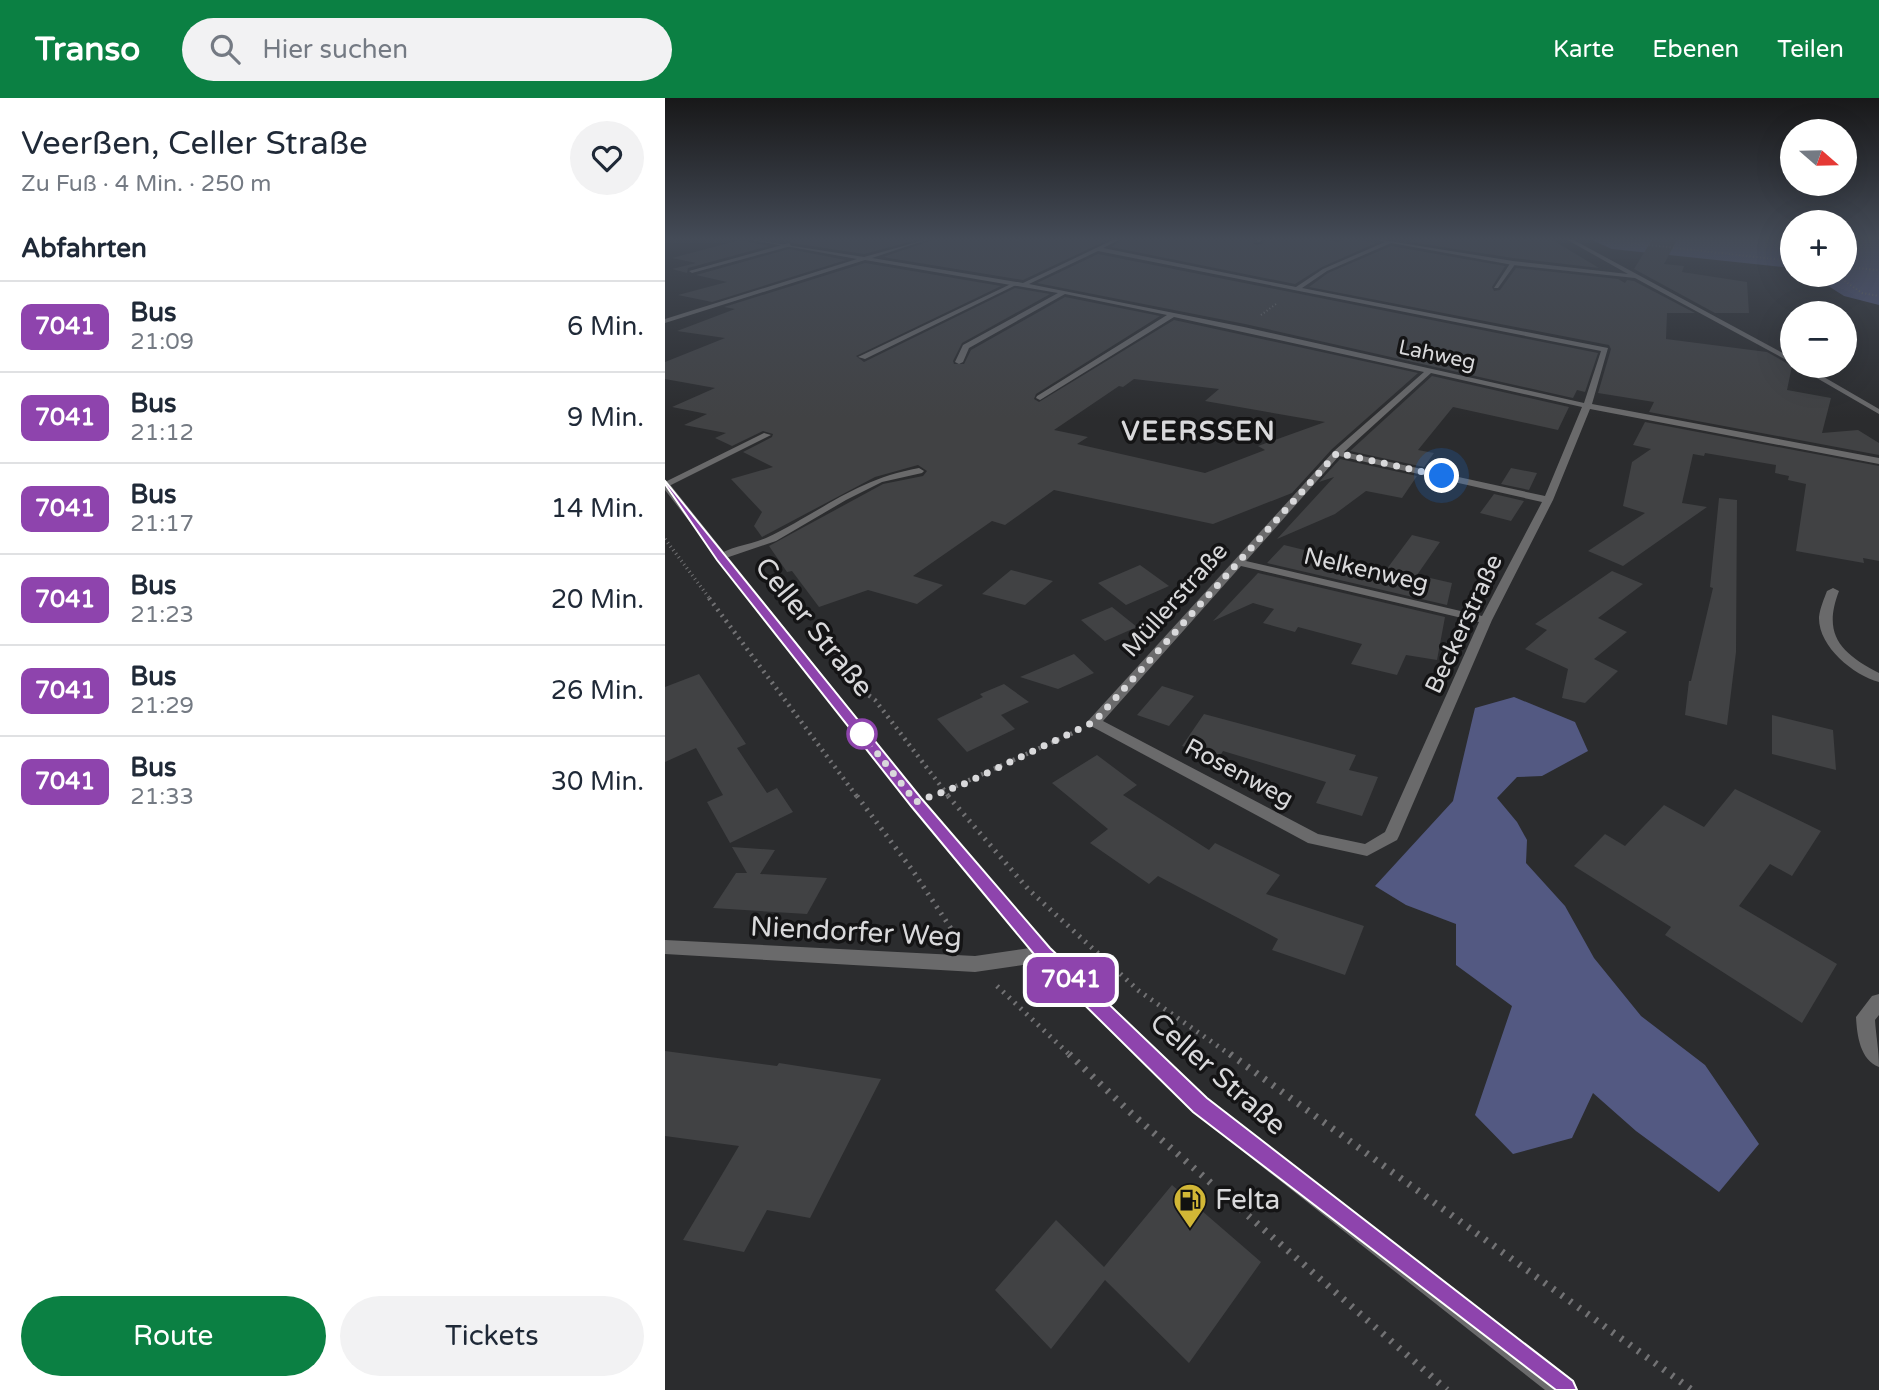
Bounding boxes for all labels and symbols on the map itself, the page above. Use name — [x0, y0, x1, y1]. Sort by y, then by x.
north arrow — [1780, 119, 1857, 196]
street label: Lahweg — [1396, 335, 1478, 375]
district label: VEERSSEN — [1121, 416, 1277, 447]
your location — [1424, 458, 1459, 493]
street label: Müllerstraße — [1116, 537, 1234, 663]
street label: Nelkenweg — [1301, 542, 1431, 598]
street label: Beckerstraße — [1419, 550, 1509, 698]
street label: Celler Straße — [748, 551, 880, 703]
unlabelled marker — [847, 719, 877, 749]
street label: Rosenweg — [1180, 732, 1298, 814]
street label: Niendorfer Weg — [749, 909, 963, 955]
line badge: 7041 — [1022, 957, 1120, 1003]
street label: Celler Straße — [1143, 1006, 1293, 1142]
fuel station icon: Felta — [1171, 1181, 1209, 1230]
place label: Felta — [1215, 1183, 1280, 1217]

